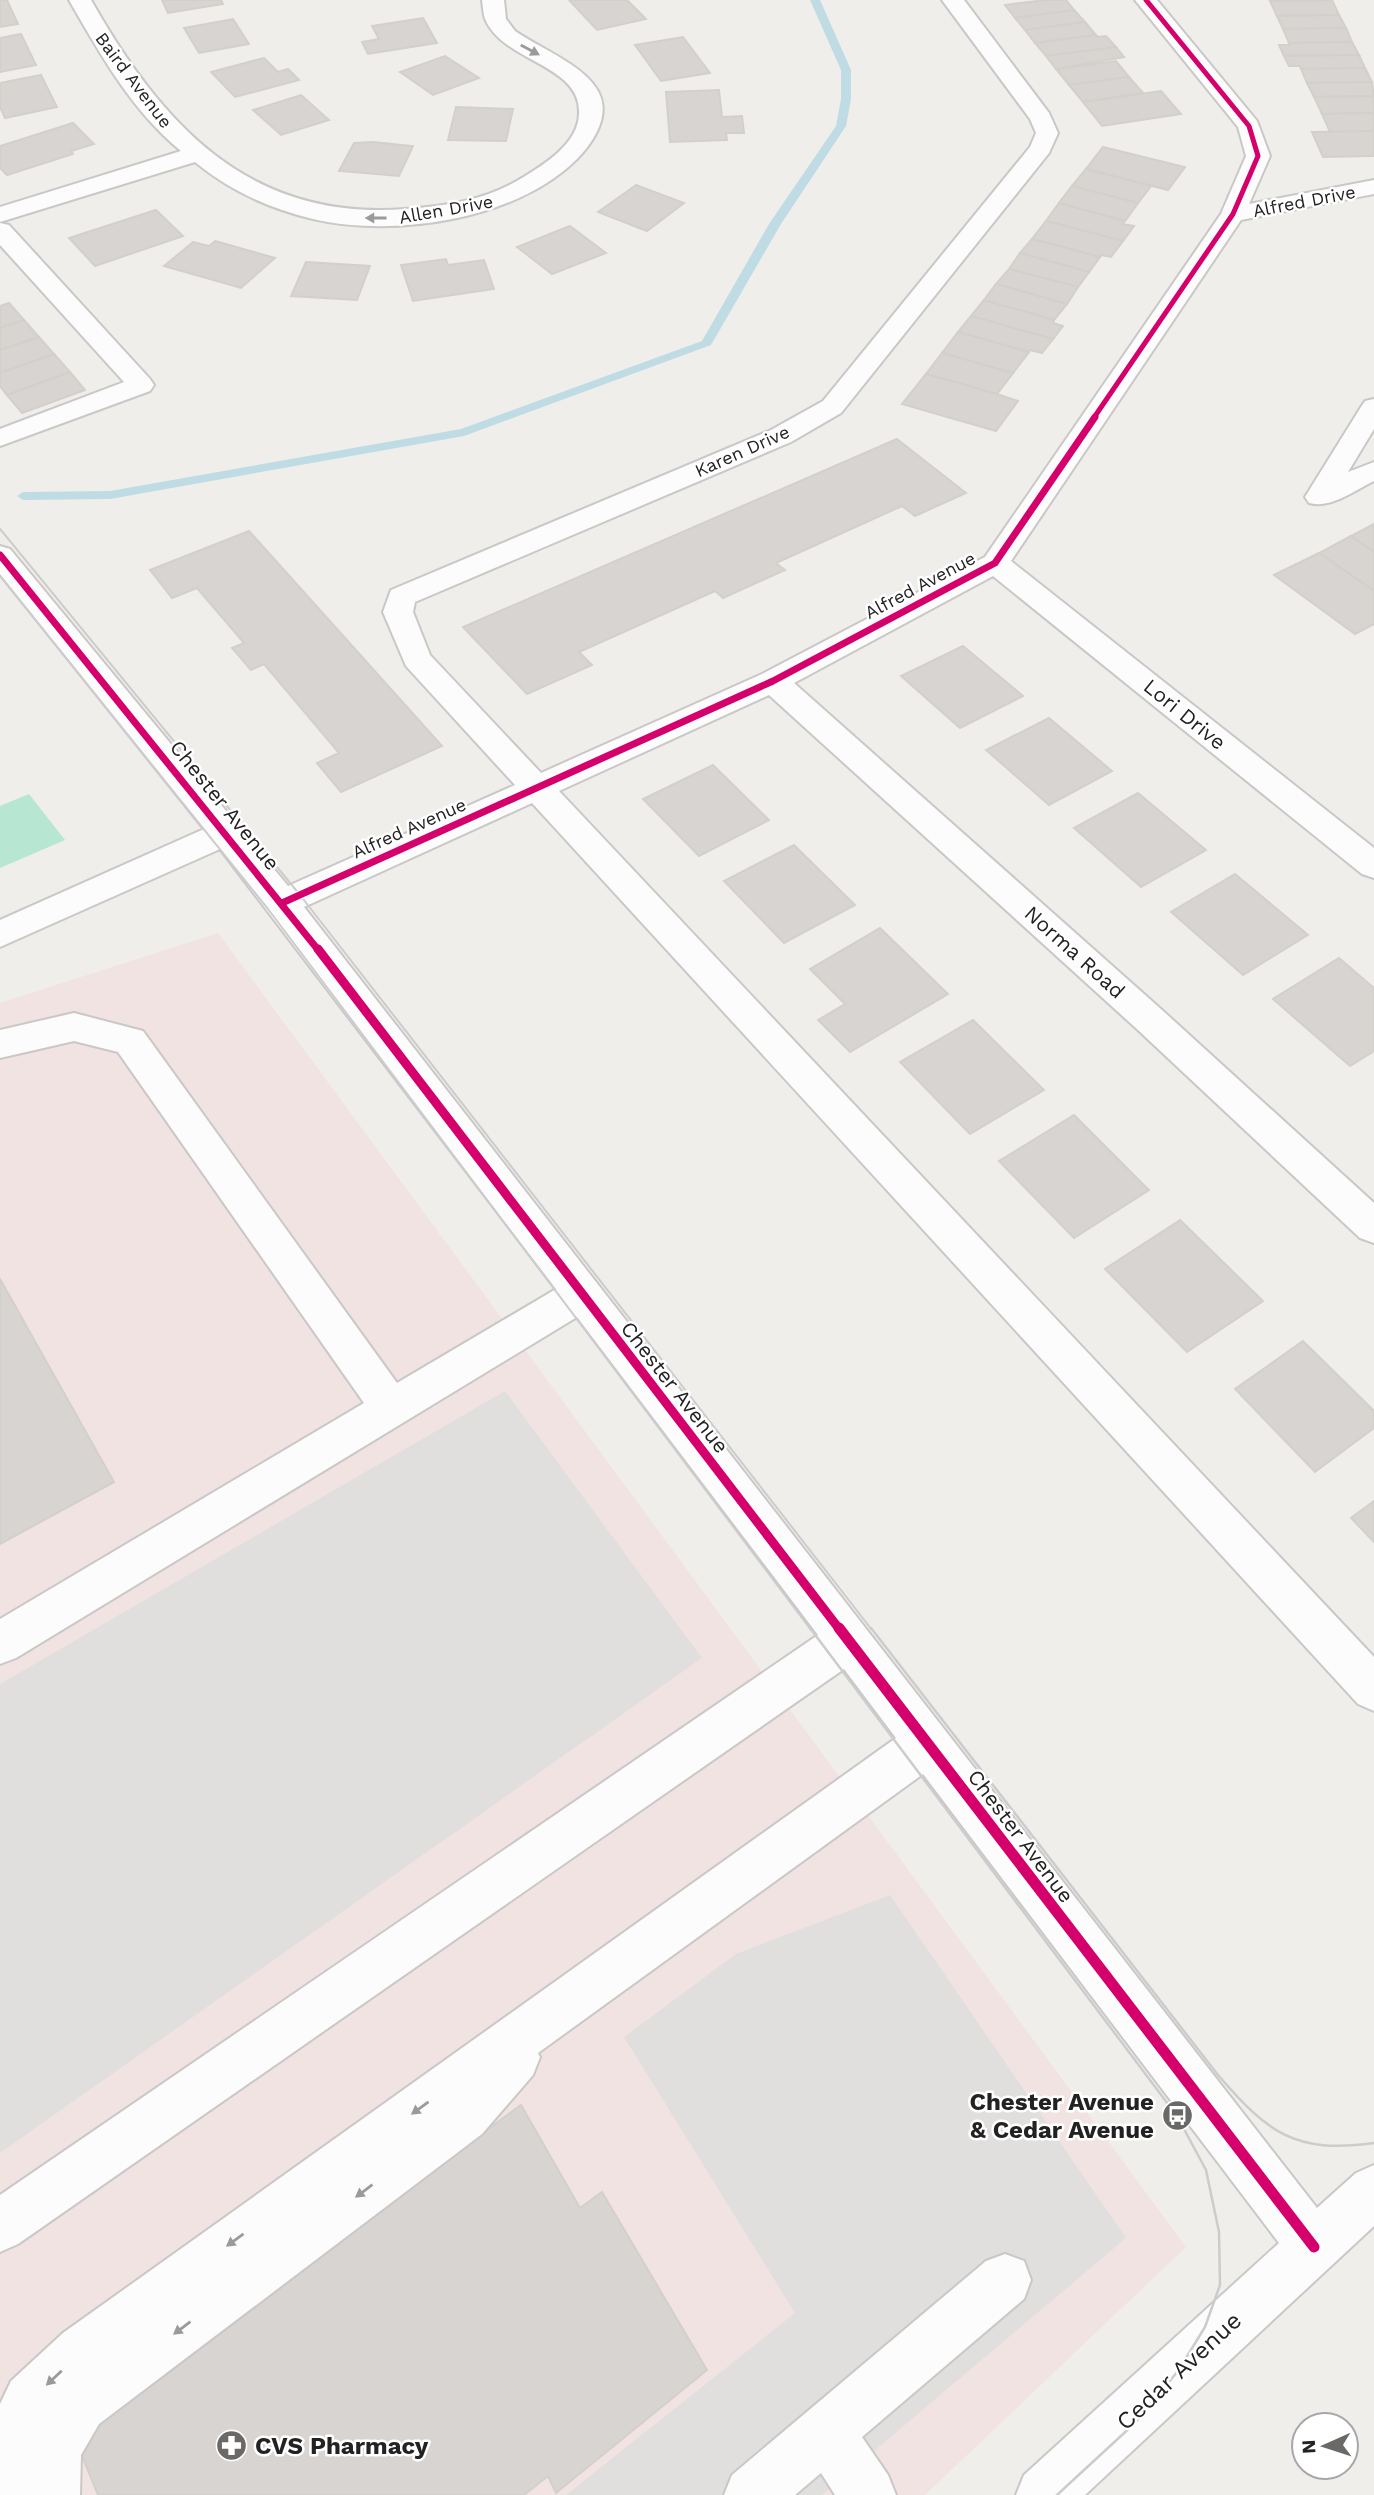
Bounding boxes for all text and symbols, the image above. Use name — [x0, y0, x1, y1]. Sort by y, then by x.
street label: Baird Avenue — [91, 28, 177, 132]
one-way arrow — [520, 44, 540, 56]
street label: Alfred Drive — [1251, 181, 1357, 221]
street label: Allen Drive — [397, 190, 495, 228]
one-way arrow — [364, 212, 386, 224]
street label: Karen Drive — [691, 421, 793, 481]
street label: Alfred Avenue — [861, 547, 979, 623]
street label: Lori Drive — [1139, 673, 1231, 755]
street label: Chester Avenue — [165, 735, 285, 875]
street label: Alfred Avenue — [349, 794, 469, 862]
street label: Norma Road — [1020, 900, 1130, 1004]
street label: Chester Avenue — [616, 1316, 734, 1458]
street label: Chester Avenue — [963, 1765, 1079, 1907]
place label: Chester Avenue & Cedar Avenue — [970, 2088, 1154, 2144]
bus stop icon: Chester Avenue & Cedar Avenue — [1160, 2099, 1194, 2133]
one-way arrow — [411, 2100, 429, 2114]
one-way arrow — [356, 2184, 374, 2199]
one-way arrow — [226, 2233, 244, 2247]
street label: Cedar Avenue — [1111, 2306, 1247, 2436]
one-way arrow — [173, 2321, 192, 2335]
one-way arrow — [46, 2369, 63, 2385]
north arrow — [1290, 2411, 1360, 2481]
pharmacy icon: CVS Pharmacy — [215, 2429, 249, 2463]
place label: CVS Pharmacy — [255, 2432, 429, 2460]
text: N — [1297, 2439, 1320, 2455]

